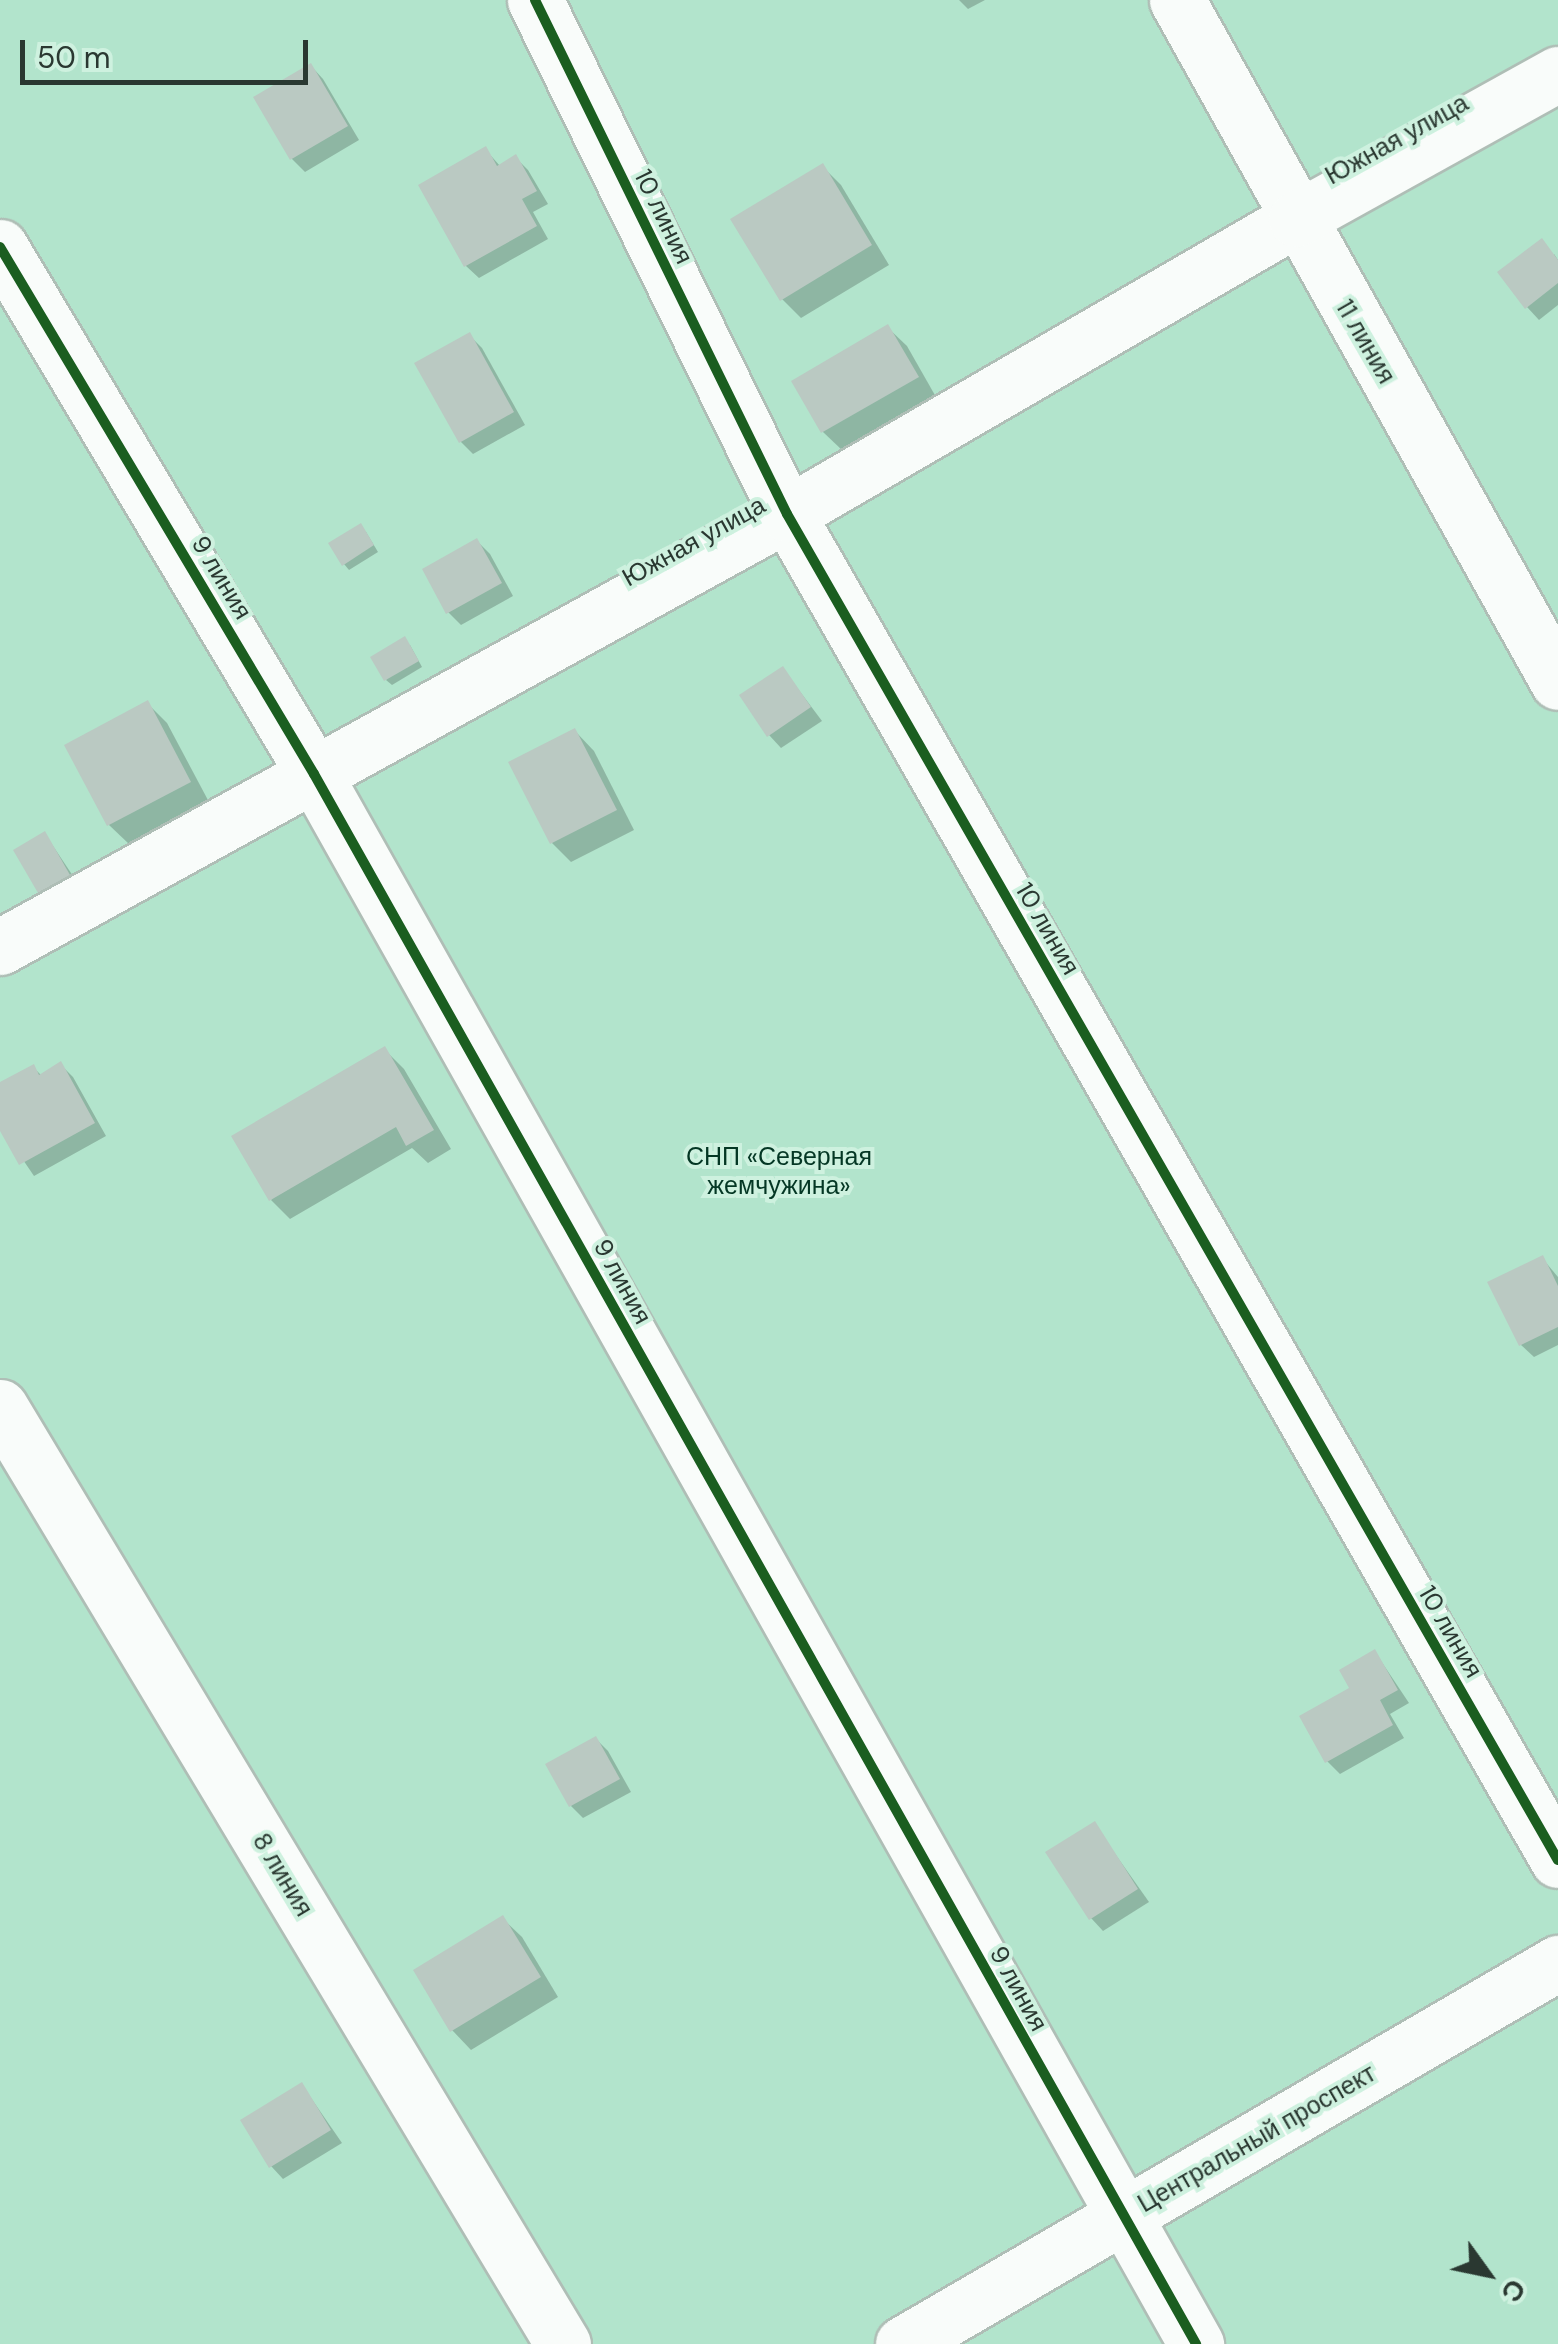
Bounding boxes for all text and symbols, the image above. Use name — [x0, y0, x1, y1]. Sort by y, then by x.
scale bar — [25, 20, 312, 82]
text: 50 m — [37, 38, 111, 77]
street label: Южная улица — [1320, 88, 1474, 192]
street label: 10 линия — [627, 165, 699, 269]
street label: 11 линия — [1329, 295, 1401, 389]
street label: Южная улица — [617, 490, 771, 594]
street label: 9 линия — [184, 531, 258, 625]
street label: 10 линия — [1009, 878, 1085, 980]
park label: СНП «Северная жемчужина» — [686, 1143, 872, 1202]
street label: 9 линия — [587, 1234, 657, 1330]
street label: 10 линия — [1412, 1581, 1488, 1683]
street label: 8 линия — [246, 1828, 318, 1922]
street label: 9 линия — [983, 1941, 1053, 2037]
street label: Центральный проспект — [1133, 2059, 1381, 2219]
north arrow — [1438, 2224, 1538, 2324]
text: С — [1493, 2272, 1535, 2309]

